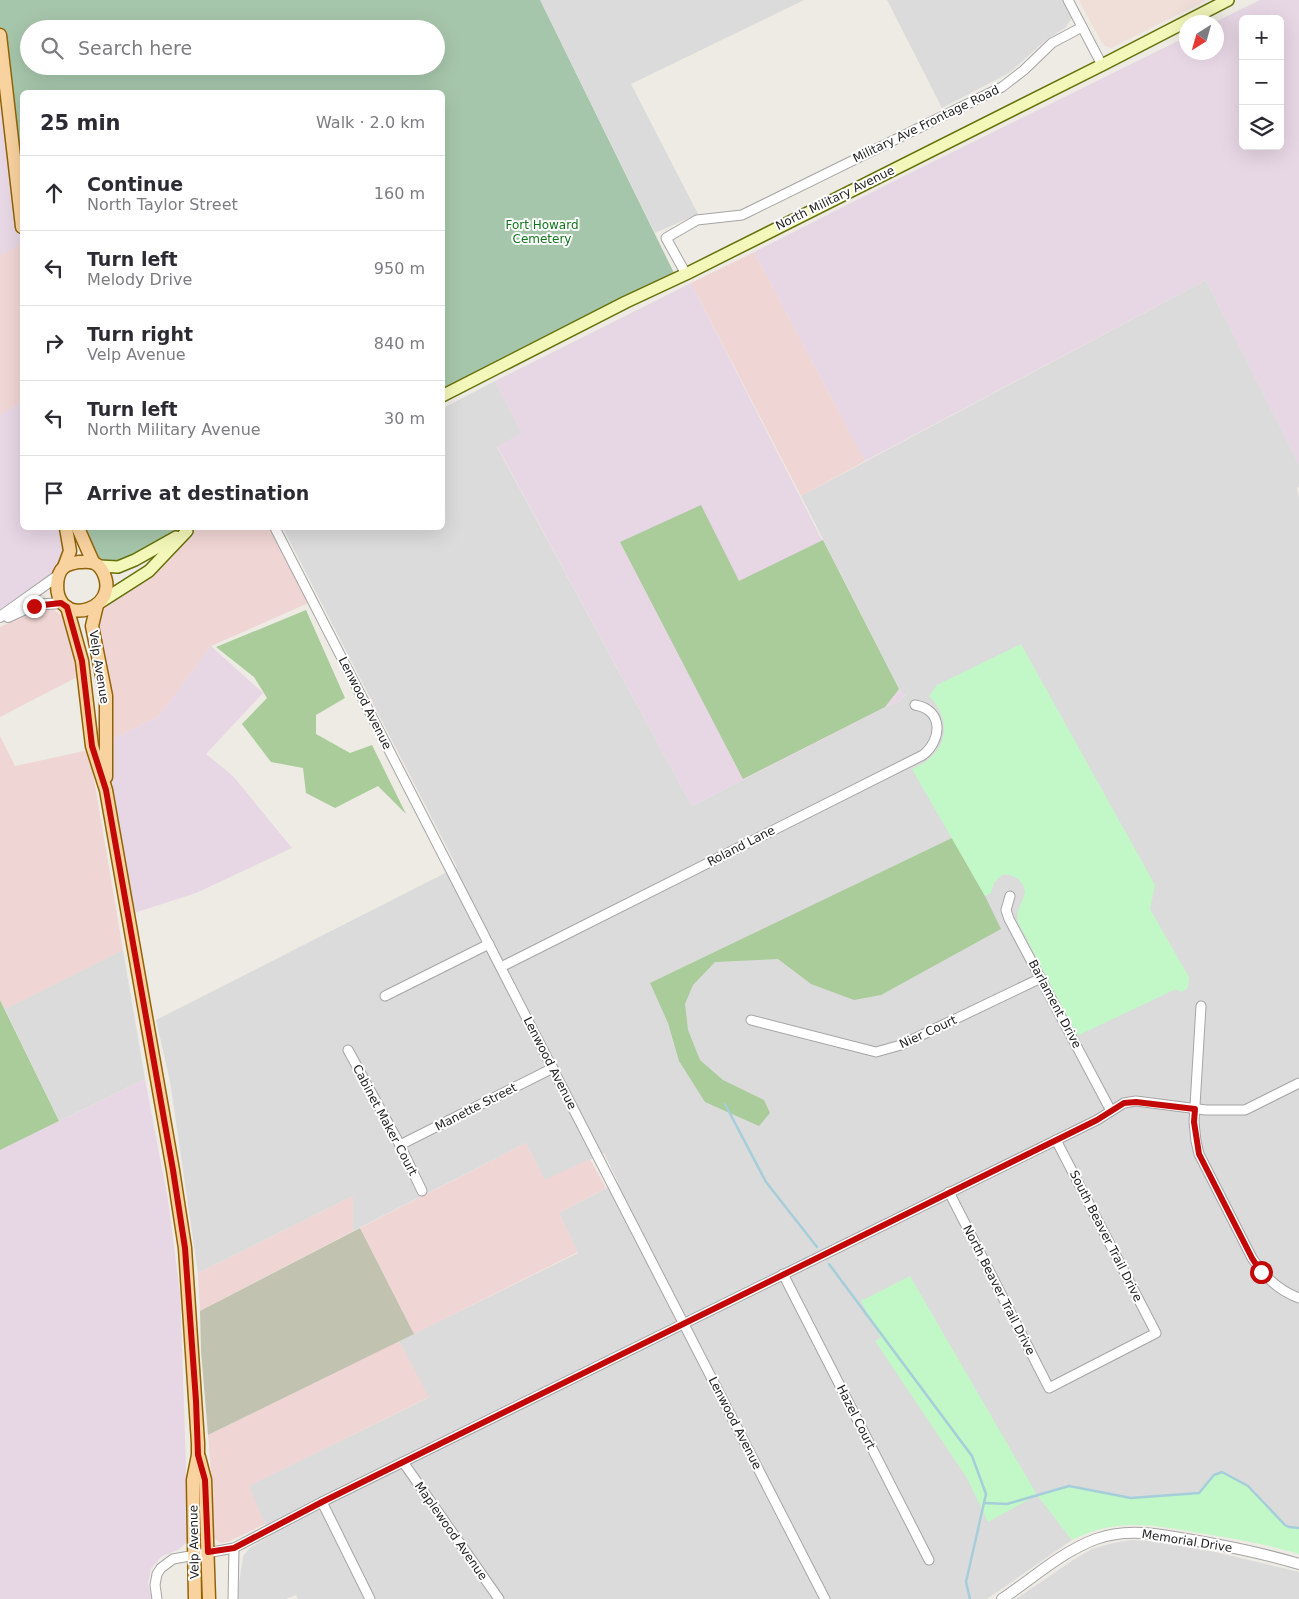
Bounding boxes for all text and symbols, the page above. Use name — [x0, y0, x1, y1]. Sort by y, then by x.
north arrow — [1179, 15, 1224, 60]
map controls — [1239, 15, 1284, 150]
button: + — [1239, 15, 1284, 60]
search box — [20, 20, 445, 75]
icon: search — [38, 34, 66, 62]
text: Search here — [78, 37, 192, 59]
button: − — [1239, 60, 1284, 105]
street label: Military Ave Frontage Road — [851, 82, 1001, 166]
button: layers — [1239, 105, 1284, 150]
text: 25 min — [40, 111, 121, 135]
text: Walk · 2.0 km — [316, 113, 425, 132]
street label: North Military Avenue — [773, 163, 897, 233]
text: Continue — [87, 173, 183, 195]
icon: ahead — [40, 179, 68, 207]
text: 160 m — [374, 184, 425, 203]
text: North Taylor Street — [87, 195, 238, 214]
park label: Fort Howard Cemetery — [505, 218, 579, 246]
text: Turn left — [87, 248, 178, 270]
icon: left — [40, 254, 68, 282]
text: 950 m — [374, 259, 425, 278]
text: Melody Drive — [87, 270, 192, 289]
text: Turn right — [87, 323, 193, 345]
icon: right — [40, 329, 68, 357]
text: 840 m — [374, 334, 425, 353]
text: Velp Avenue — [87, 345, 186, 364]
text: Turn left — [87, 398, 178, 420]
icon: left — [40, 404, 68, 432]
text: 30 m — [384, 409, 425, 428]
text: North Military Avenue — [87, 420, 261, 439]
icon: arrive — [40, 479, 68, 507]
text: Arrive at destination — [87, 482, 309, 504]
route end — [23, 595, 46, 618]
street label: Velp Avenue — [86, 629, 112, 705]
street label: Lenwood Avenue — [336, 654, 394, 752]
street label: Roland Lane — [705, 823, 777, 869]
street label: Barlament Drive — [1026, 957, 1084, 1051]
street label: Nier Court — [897, 1013, 959, 1051]
street label: Lenwood Avenue — [521, 1014, 579, 1112]
street label: Cabinet Maker Court — [350, 1062, 420, 1178]
street label: Manette Street — [433, 1080, 519, 1134]
street label: South Beaver Trail Drive — [1067, 1168, 1145, 1304]
street label: North Beaver Trail Drive — [960, 1223, 1038, 1357]
route start — [1250, 1261, 1273, 1284]
street label: Lenwood Avenue — [706, 1374, 764, 1472]
street label: Hazel Court — [834, 1383, 878, 1452]
street label: Maplewood Avenue — [412, 1479, 490, 1583]
street label: Velp Avenue — [186, 1505, 202, 1579]
street label: Memorial Drive — [1141, 1527, 1233, 1555]

